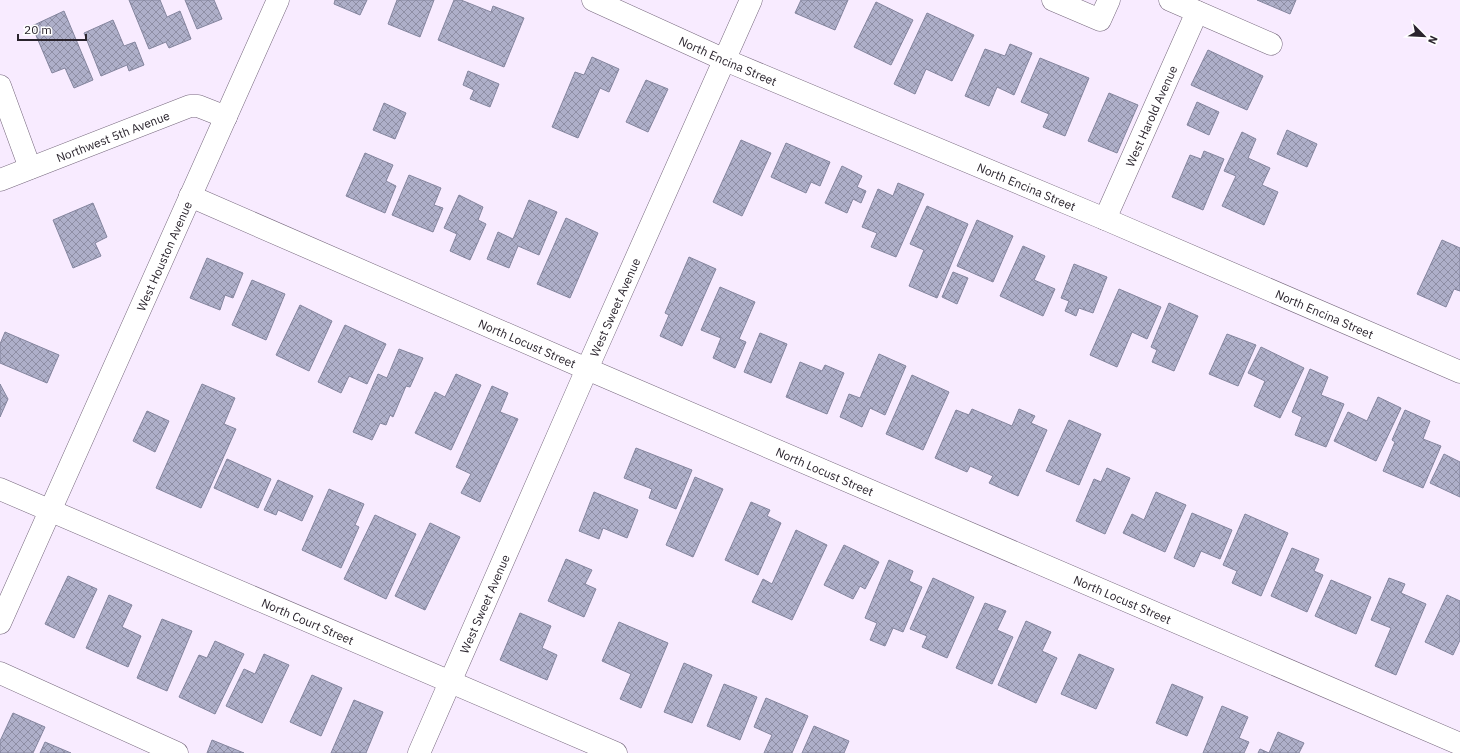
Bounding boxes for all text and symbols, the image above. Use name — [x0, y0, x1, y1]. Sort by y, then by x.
scale bar — [18, 16, 86, 42]
north arrow — [1404, 16, 1444, 56]
text: 20 m — [24, 22, 52, 37]
street label: North Encina Street — [677, 33, 779, 88]
text: N — [1425, 34, 1441, 47]
street label: West Harold Avenue — [1122, 62, 1180, 169]
street label: Northwest 5th Avenue — [54, 107, 172, 165]
street label: North Encina Street — [975, 159, 1078, 214]
street label: West Houston Avenue — [133, 198, 195, 313]
street label: West Sweet Avenue — [586, 255, 643, 359]
street label: North Encina Street — [1273, 286, 1376, 341]
street label: North Locust Street — [476, 315, 578, 371]
street label: North Locust Street — [774, 444, 876, 499]
street label: West Sweet Avenue — [456, 552, 513, 655]
street label: North Locust Street — [1071, 571, 1174, 627]
street label: North Court Street — [259, 595, 356, 647]

